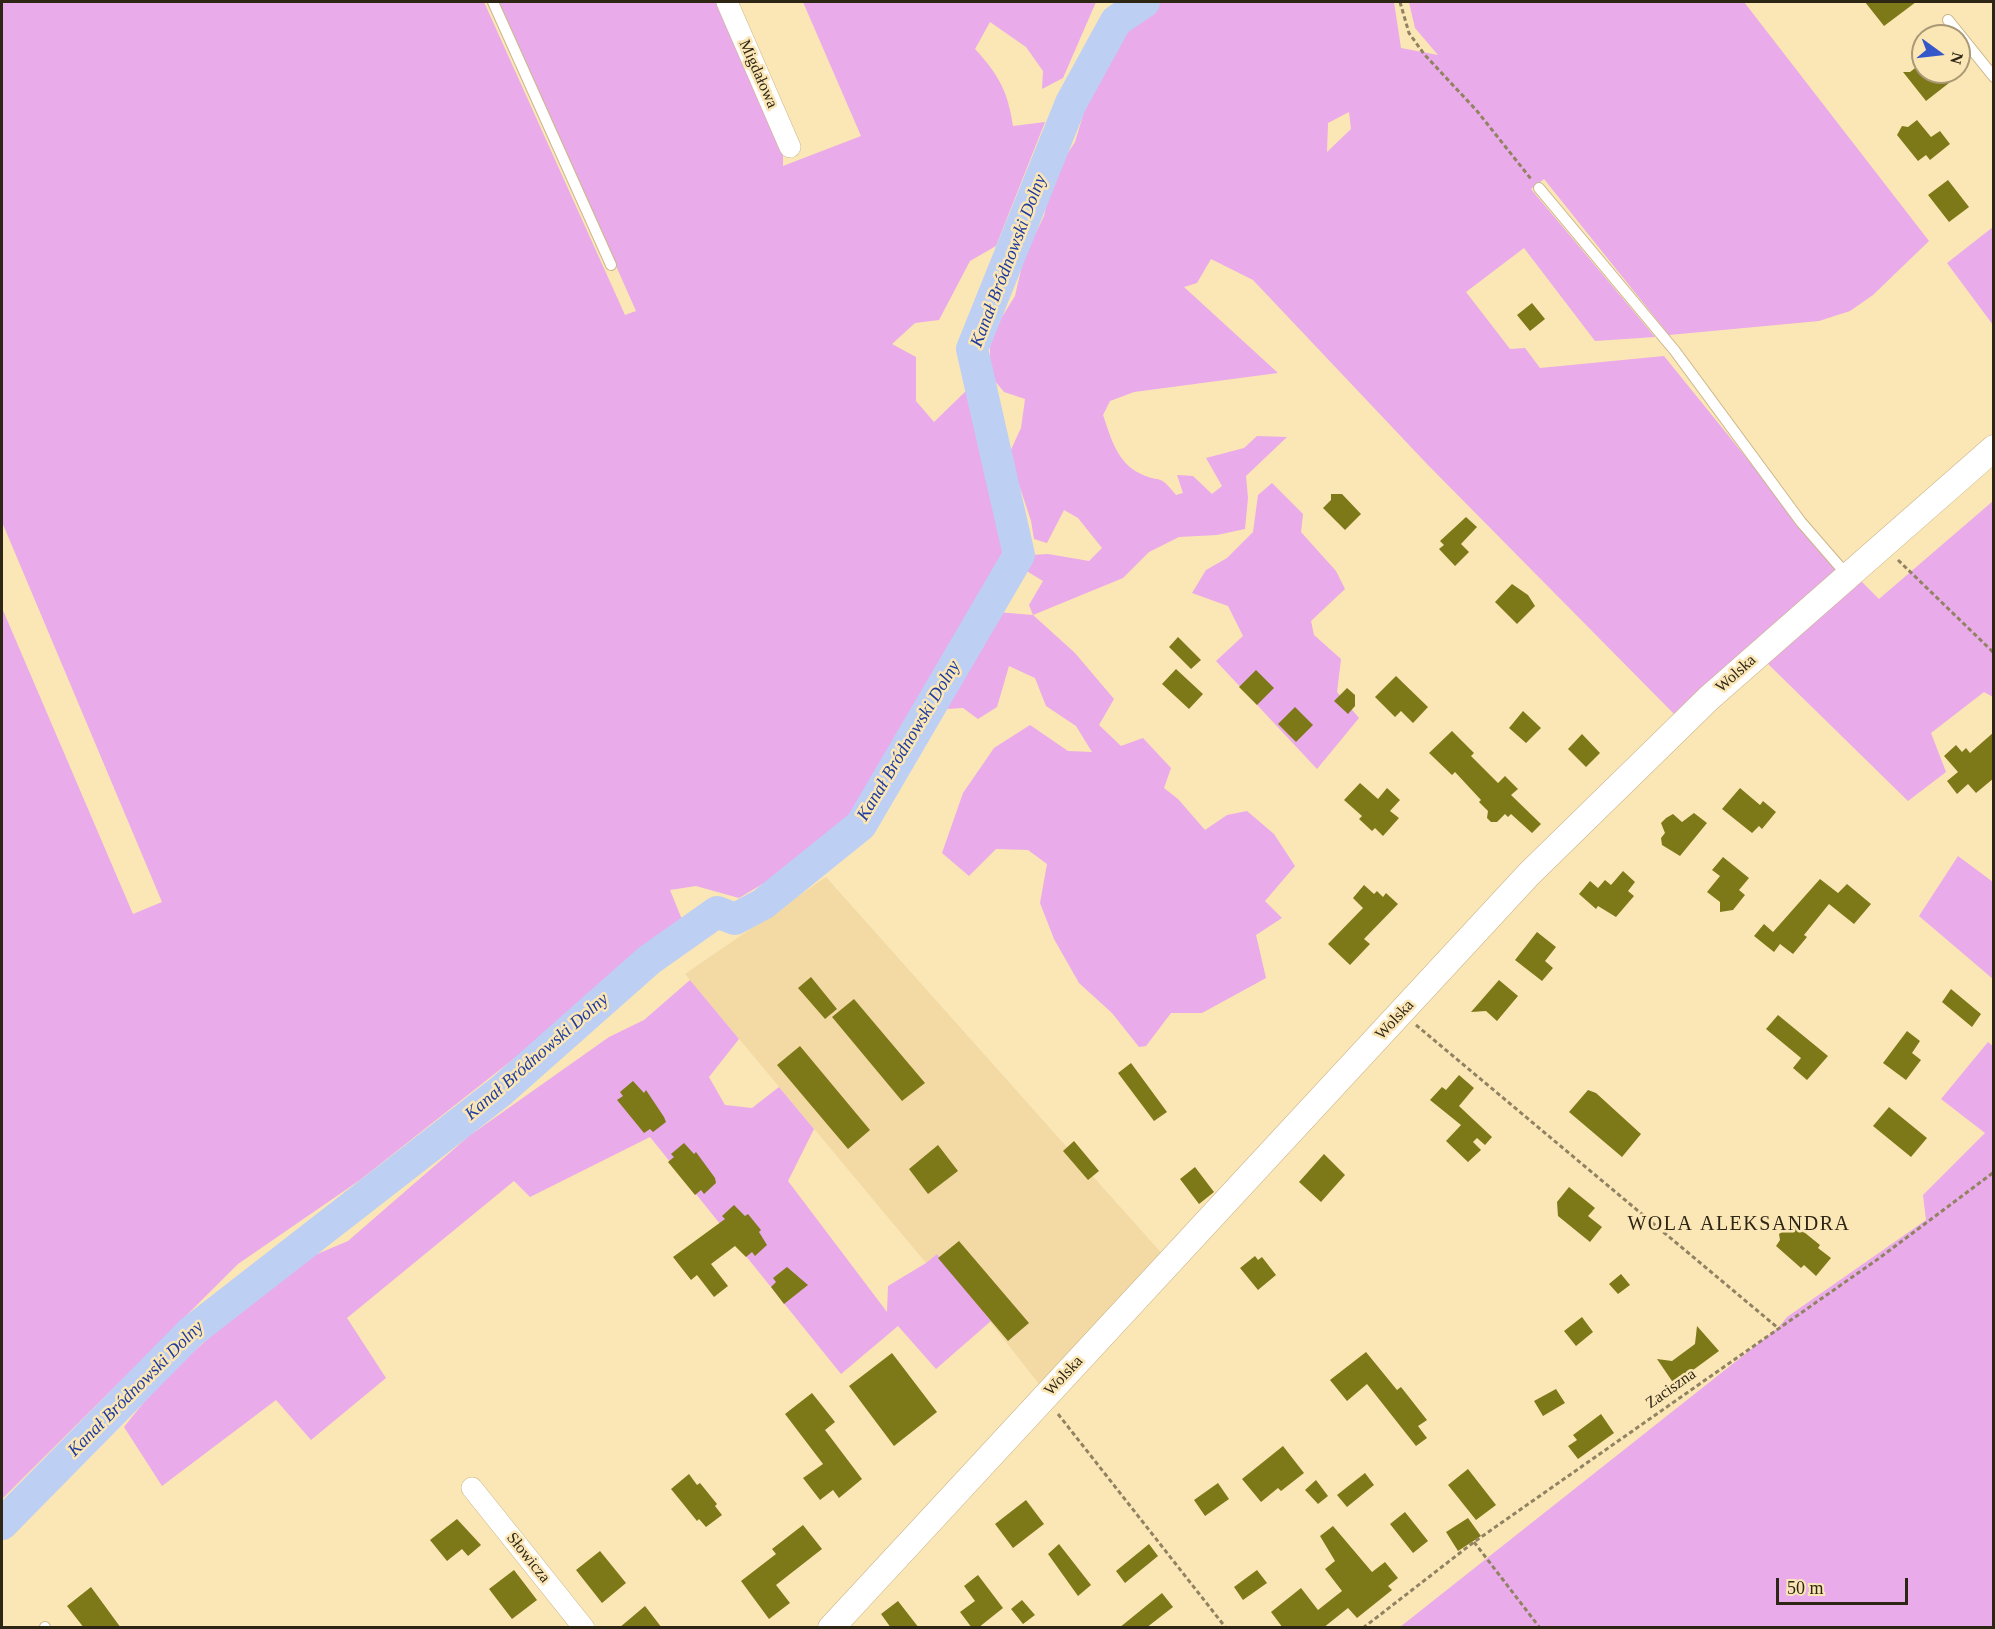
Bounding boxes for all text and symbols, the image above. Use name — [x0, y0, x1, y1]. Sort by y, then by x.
north arrow — [1911, 24, 1971, 84]
street label: Migdałowa — [734, 37, 782, 111]
text: N — [1947, 50, 1967, 66]
water label: Kanał Bródnowski Dolny — [966, 172, 1052, 350]
street label: Wolska — [1712, 651, 1760, 697]
water label: Kanał Bródnowski Dolny — [853, 657, 965, 825]
water label: Kanał Bródnowski Dolny — [461, 989, 613, 1125]
street label: Wolska — [1372, 996, 1418, 1044]
district label: WOLA ALEKSANDRA — [1627, 1213, 1851, 1237]
water label: Kanał Bródnowski Dolny — [64, 1317, 208, 1461]
street label: Wolska — [1041, 1352, 1087, 1400]
street label: Zaciszna — [1642, 1365, 1700, 1413]
street label: Słowicza — [502, 1529, 554, 1587]
scale bar — [1779, 1566, 1911, 1604]
text: 50 m — [1787, 1578, 1824, 1598]

